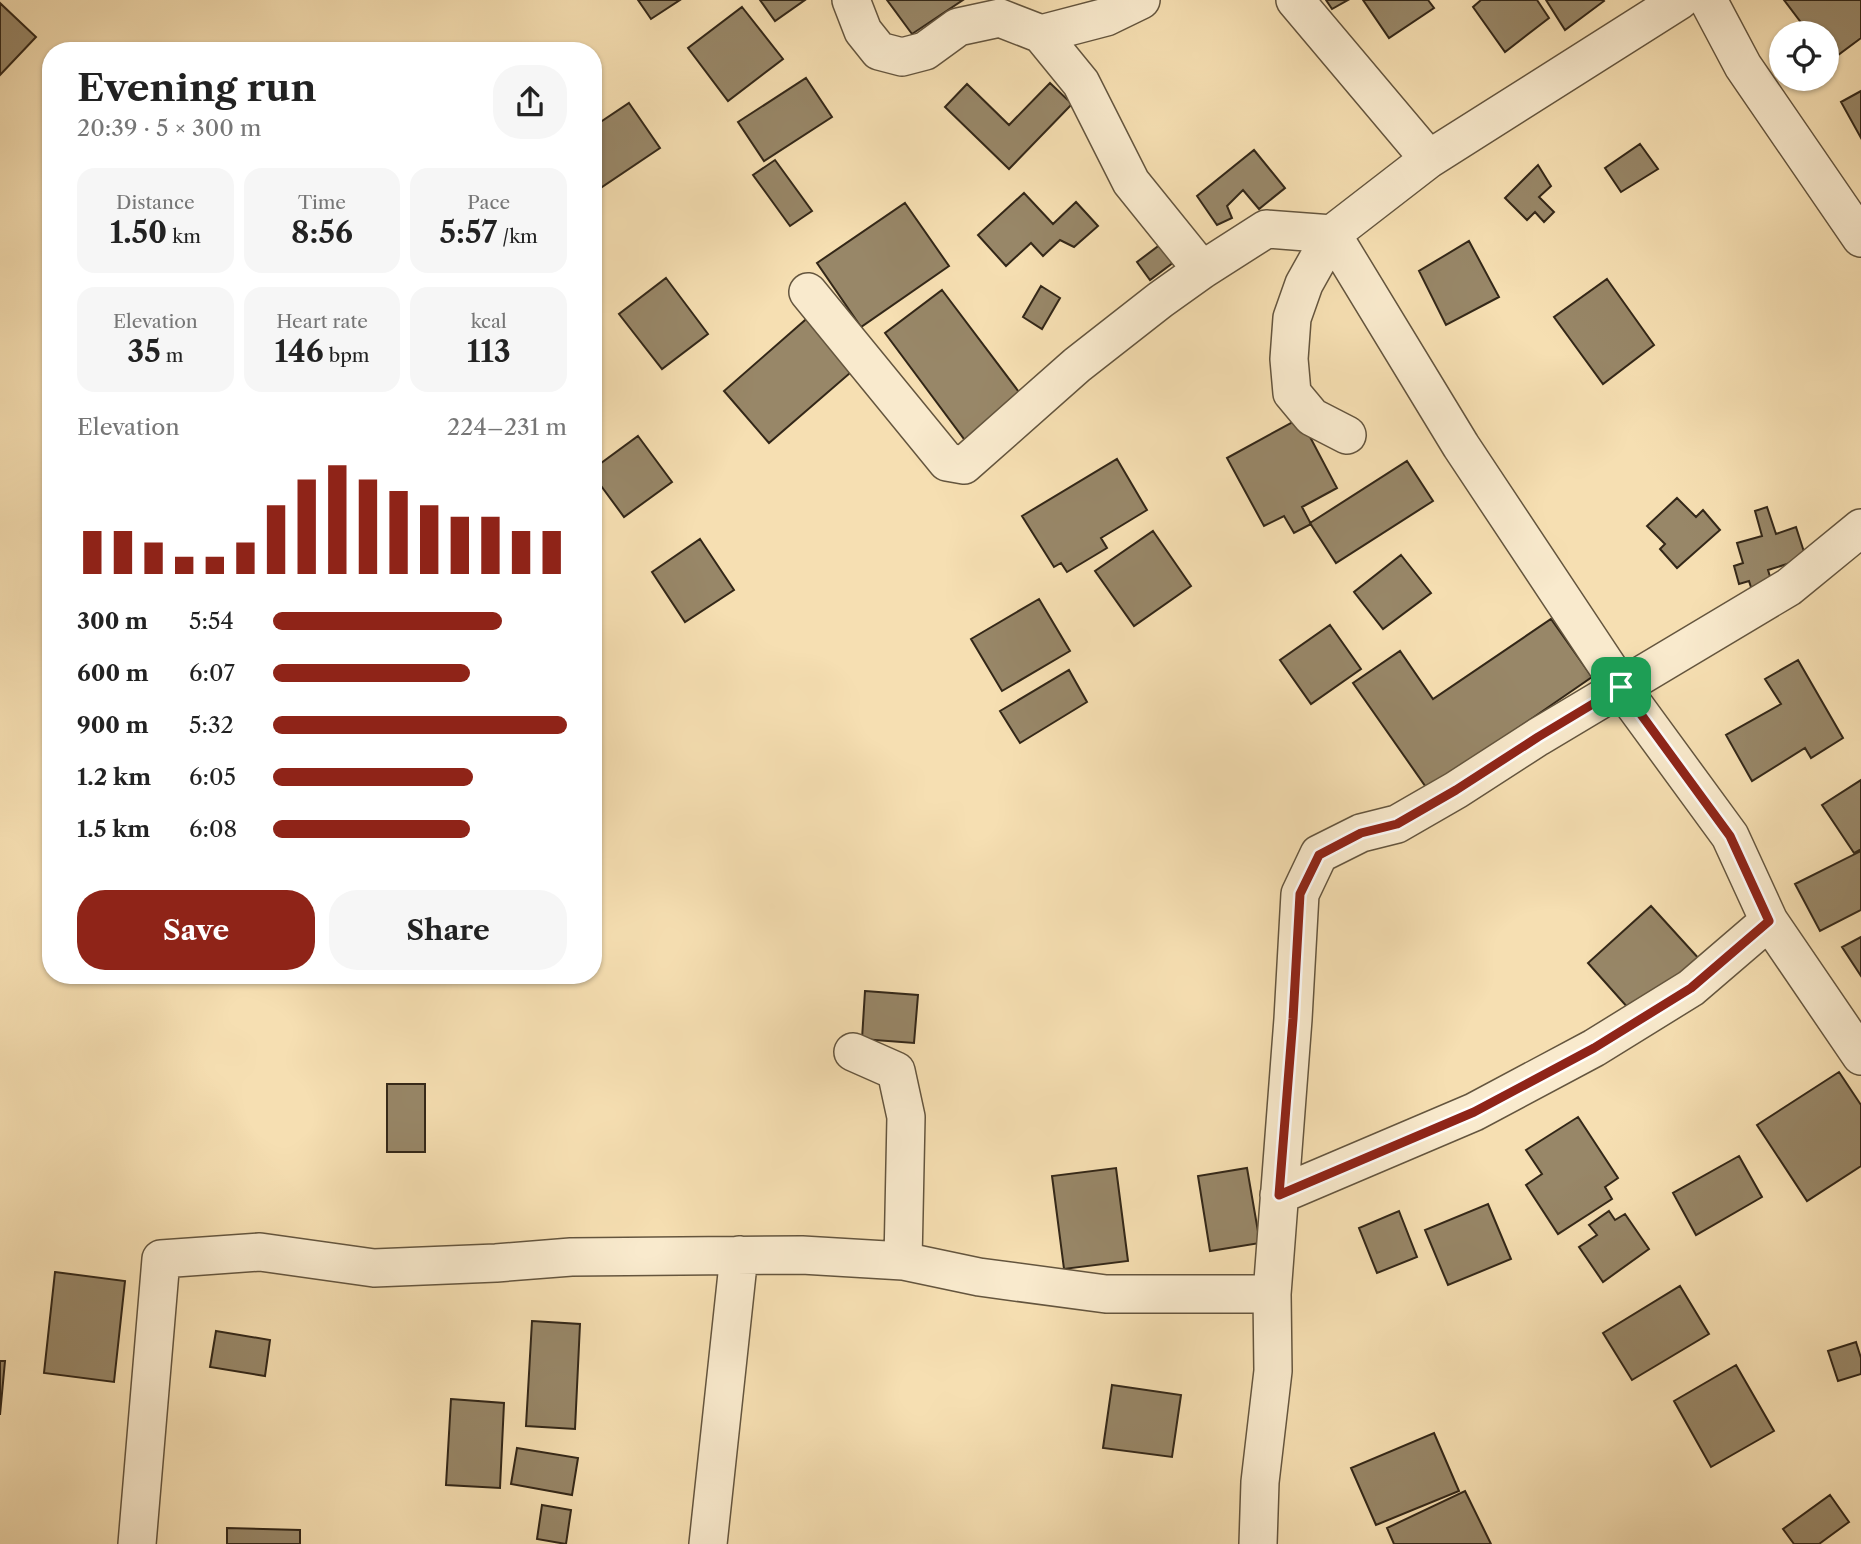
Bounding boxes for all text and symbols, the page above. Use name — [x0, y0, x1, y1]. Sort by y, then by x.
map controls — [1769, 21, 1839, 91]
button: locate — [1769, 21, 1839, 91]
text: Evening run — [77, 64, 317, 111]
button: share — [493, 65, 567, 139]
text: 20:39 · 5 × 300 m — [77, 114, 261, 142]
text: Distance — [116, 191, 195, 214]
text: Time — [298, 191, 346, 214]
text: Pace — [467, 191, 510, 214]
text: 1.50 — [110, 214, 167, 251]
text: 8:56 — [291, 214, 353, 251]
text: 5:57 — [440, 214, 497, 251]
text: km — [167, 225, 201, 248]
text: /km — [497, 225, 538, 248]
text: Elevation — [113, 310, 198, 333]
text: Heart rate — [276, 310, 368, 333]
text: kcal — [471, 310, 507, 333]
text: 35 — [127, 333, 161, 370]
text: 146 — [274, 333, 324, 370]
text: 113 — [467, 333, 511, 370]
text: m — [161, 344, 183, 367]
text: bpm — [324, 344, 370, 367]
text: Elevation — [77, 413, 180, 441]
text: 224–231 m — [447, 413, 567, 441]
text: 300 m — [77, 607, 148, 635]
text: 5:54 — [189, 607, 234, 635]
pin — [1591, 657, 1651, 717]
text: 600 m — [77, 659, 149, 687]
text: 6:07 — [189, 659, 235, 687]
icon: arrive — [1602, 668, 1640, 706]
text: 900 m — [77, 711, 149, 739]
text: 5:32 — [189, 711, 234, 739]
text: 1.2 km — [77, 763, 151, 791]
text: 6:05 — [189, 763, 236, 791]
text: 1.5 km — [77, 815, 150, 843]
text: 6:08 — [189, 815, 237, 843]
button: Save — [77, 890, 315, 970]
button: Share — [329, 890, 567, 970]

